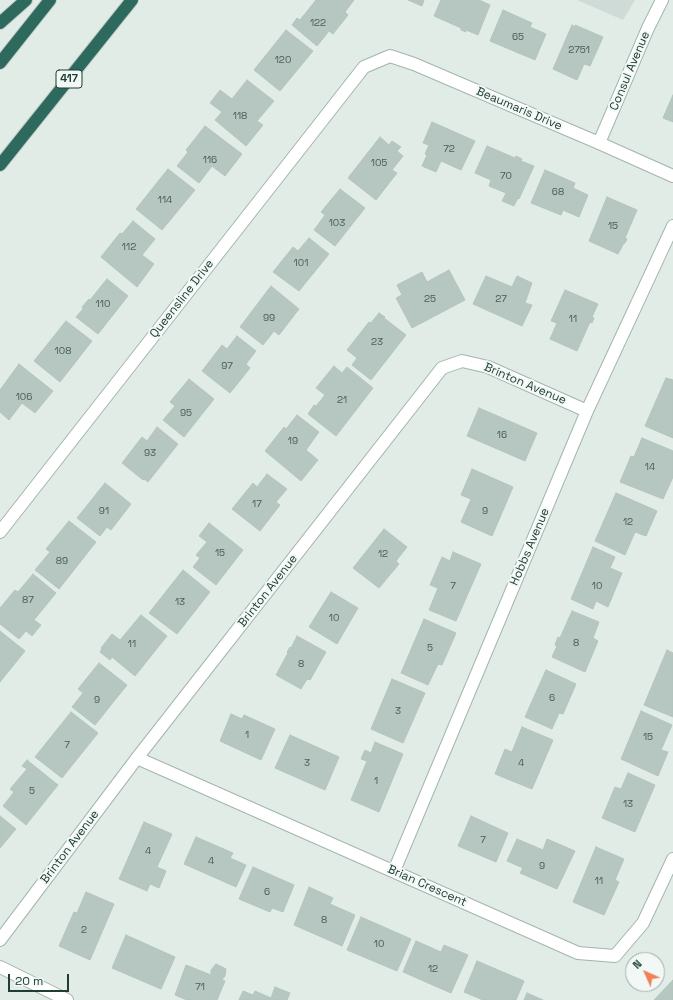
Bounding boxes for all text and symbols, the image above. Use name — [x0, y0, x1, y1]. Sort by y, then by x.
house number: 122 — [310, 17, 326, 29]
street label: Consul Avenue — [607, 29, 653, 113]
house number: 65 — [512, 31, 524, 43]
house number: 2751 — [568, 44, 590, 56]
house number: 120 — [275, 54, 291, 66]
road number: 417 — [56, 70, 82, 88]
street label: Beaumaris Drive — [474, 84, 564, 134]
house number: 118 — [233, 110, 247, 122]
house number: 72 — [443, 143, 455, 155]
house number: 116 — [203, 154, 217, 166]
house number: 105 — [371, 157, 387, 169]
house number: 70 — [500, 170, 512, 182]
house number: 68 — [552, 186, 564, 198]
house number: 114 — [158, 194, 172, 206]
house number: 103 — [329, 217, 345, 229]
house number: 15 — [608, 220, 618, 232]
house number: 112 — [122, 241, 136, 253]
street label: Queensline Drive — [147, 257, 217, 341]
house number: 101 — [294, 257, 308, 269]
house number: 25 — [424, 293, 436, 305]
house number: 27 — [495, 293, 507, 305]
house number: 110 — [96, 298, 110, 310]
house number: 99 — [263, 312, 275, 324]
house number: 11 — [569, 313, 577, 325]
house number: 23 — [371, 336, 383, 348]
house number: 108 — [55, 345, 71, 357]
house number: 97 — [221, 360, 233, 372]
street label: Brinton Avenue — [482, 360, 568, 408]
house number: 106 — [16, 391, 32, 403]
house number: 21 — [337, 394, 347, 406]
house number: 95 — [180, 407, 192, 419]
house number: 16 — [497, 429, 507, 441]
house number: 19 — [288, 435, 298, 447]
house number: 93 — [144, 447, 156, 459]
house number: 14 — [645, 461, 655, 473]
house number: 17 — [252, 498, 262, 510]
house number: 91 — [99, 505, 109, 517]
house number: 9 — [482, 505, 488, 517]
street label: Hobbs Avenue — [507, 506, 553, 588]
house number: 12 — [623, 516, 633, 528]
house number: 15 — [215, 547, 225, 559]
house number: 12 — [378, 548, 388, 560]
street label: Brinton Avenue — [235, 552, 301, 630]
house number: 89 — [56, 555, 68, 567]
house number: 7 — [450, 580, 456, 592]
house number: 10 — [592, 580, 602, 592]
house number: 87 — [22, 594, 34, 606]
house number: 13 — [175, 596, 185, 608]
house number: 10 — [329, 612, 339, 624]
house number: 8 — [573, 637, 579, 649]
house number: 11 — [128, 638, 136, 650]
house number: 5 — [427, 642, 433, 654]
house number: 8 — [298, 658, 304, 670]
house number: 6 — [549, 692, 555, 704]
house number: 9 — [94, 694, 100, 706]
house number: 3 — [395, 705, 401, 717]
house number: 1 — [245, 729, 249, 741]
house number: 15 — [643, 731, 653, 743]
house number: 7 — [64, 739, 70, 751]
house number: 3 — [304, 757, 310, 769]
house number: 4 — [518, 757, 524, 769]
house number: 1 — [374, 775, 378, 787]
house number: 5 — [29, 785, 35, 797]
house number: 13 — [623, 798, 633, 810]
street label: Brinton Avenue — [38, 807, 102, 887]
house number: 7 — [480, 834, 486, 846]
house number: 4 — [145, 845, 151, 857]
house number: 4 — [208, 855, 214, 867]
house number: 9 — [539, 860, 545, 872]
street label: Brian Crescent — [385, 862, 469, 910]
house number: 11 — [595, 875, 603, 887]
house number: 6 — [264, 886, 270, 898]
house number: 8 — [321, 914, 327, 926]
house number: 2 — [81, 924, 87, 936]
house number: 10 — [374, 938, 384, 950]
north arrow — [625, 952, 665, 992]
text: N — [630, 957, 645, 972]
house number: 12 — [428, 963, 438, 975]
scale bar — [10, 966, 71, 992]
text: 20 m — [15, 973, 43, 989]
house number: 71 — [195, 981, 205, 993]

